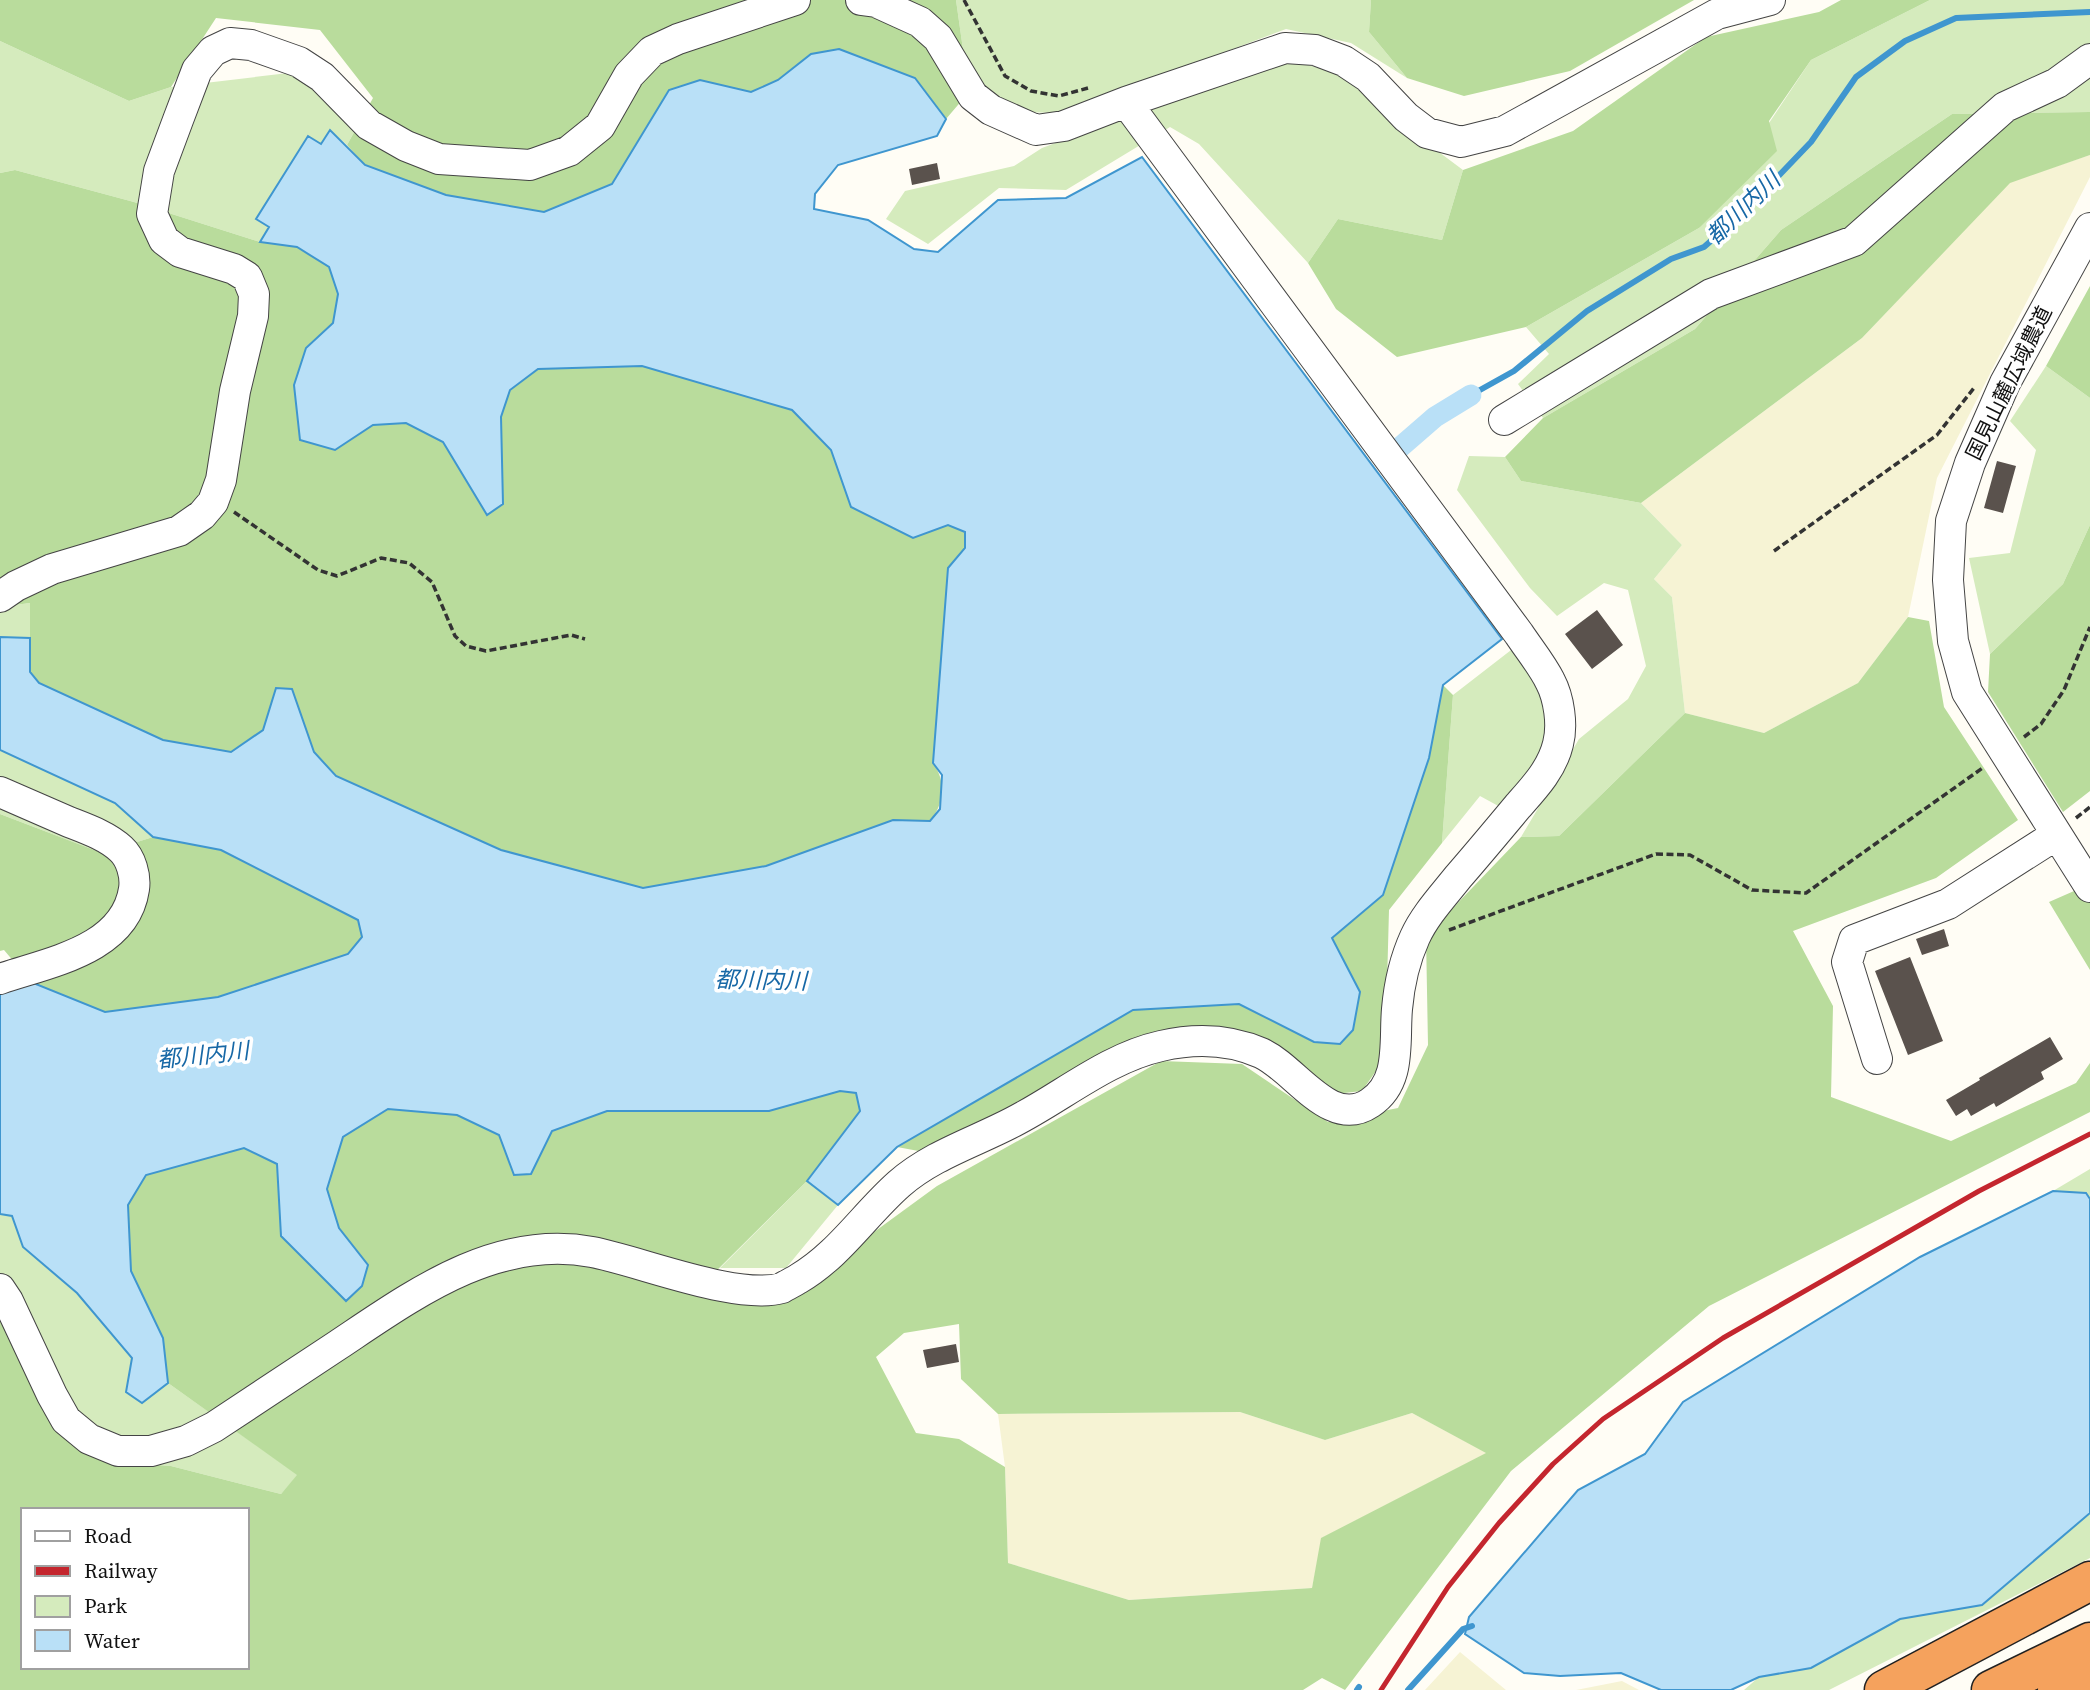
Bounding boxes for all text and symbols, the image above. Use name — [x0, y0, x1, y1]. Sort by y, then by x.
water label: 都川内川 — [1699, 162, 1789, 251]
street label: 国見山麓広域農道 — [1959, 301, 2058, 465]
water label: 都川内川 — [715, 963, 810, 997]
water label: 都川内川 — [156, 1034, 253, 1076]
legend — [21, 1508, 248, 1669]
text: Road — [84, 1521, 132, 1550]
text: Railway — [84, 1556, 158, 1585]
text: Park — [84, 1591, 128, 1620]
text: Water — [84, 1626, 140, 1655]

